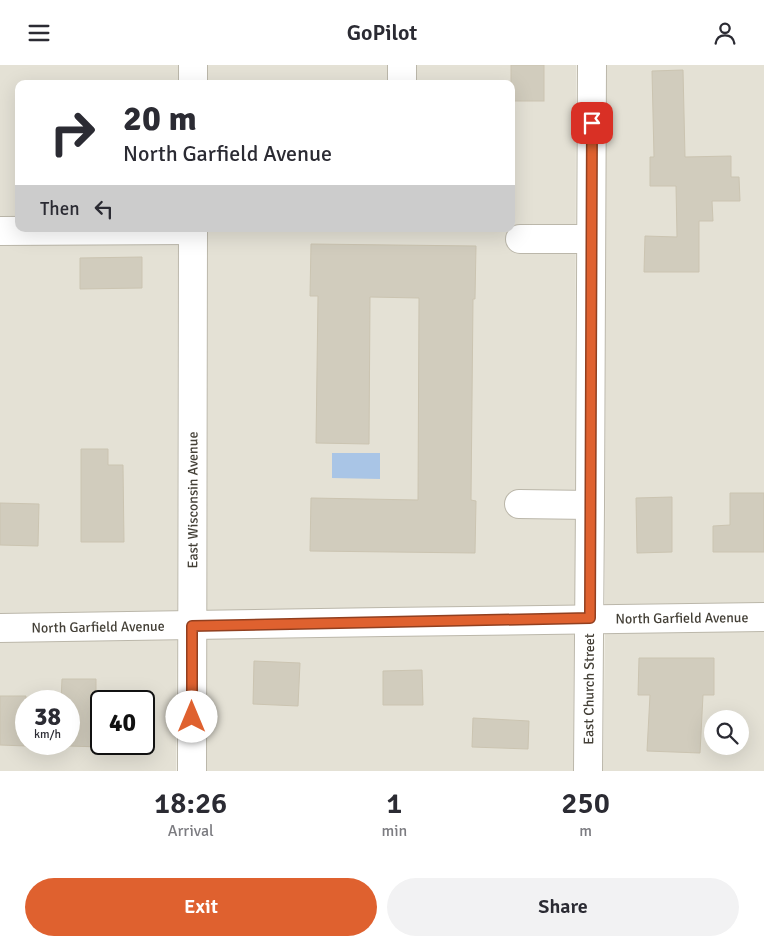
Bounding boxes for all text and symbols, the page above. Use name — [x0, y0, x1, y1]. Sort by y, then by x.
icon: menu — [25, 19, 53, 47]
text: GoPilot — [347, 19, 417, 46]
icon: person — [711, 19, 739, 47]
text: 20 m — [123, 97, 197, 140]
icon: right — [40, 100, 105, 165]
pin — [571, 102, 613, 144]
icon: arrive — [578, 109, 606, 137]
text: North Garfield Avenue — [123, 140, 332, 167]
icon: left — [90, 195, 118, 223]
text: Then — [40, 197, 80, 221]
street label: East Wisconsin Avenue — [184, 432, 201, 568]
street label: North Garfield Avenue — [615, 609, 749, 627]
street label: North Garfield Avenue — [31, 617, 165, 636]
street label: East Church Street — [580, 633, 598, 745]
speed limit sign: 40 — [90, 690, 155, 755]
position arrow — [165, 690, 217, 742]
text: 38 — [34, 701, 61, 732]
map controls — [704, 710, 749, 755]
button: search — [704, 710, 749, 755]
text: km/h — [34, 727, 61, 742]
text: 18:26 — [154, 785, 227, 822]
text: 1 — [386, 785, 402, 822]
text: 250 — [561, 785, 610, 822]
text: Arrival — [168, 821, 214, 841]
text: min — [381, 821, 407, 841]
text: m — [579, 821, 592, 841]
button: Exit — [25, 878, 377, 936]
button: Share — [387, 878, 739, 936]

